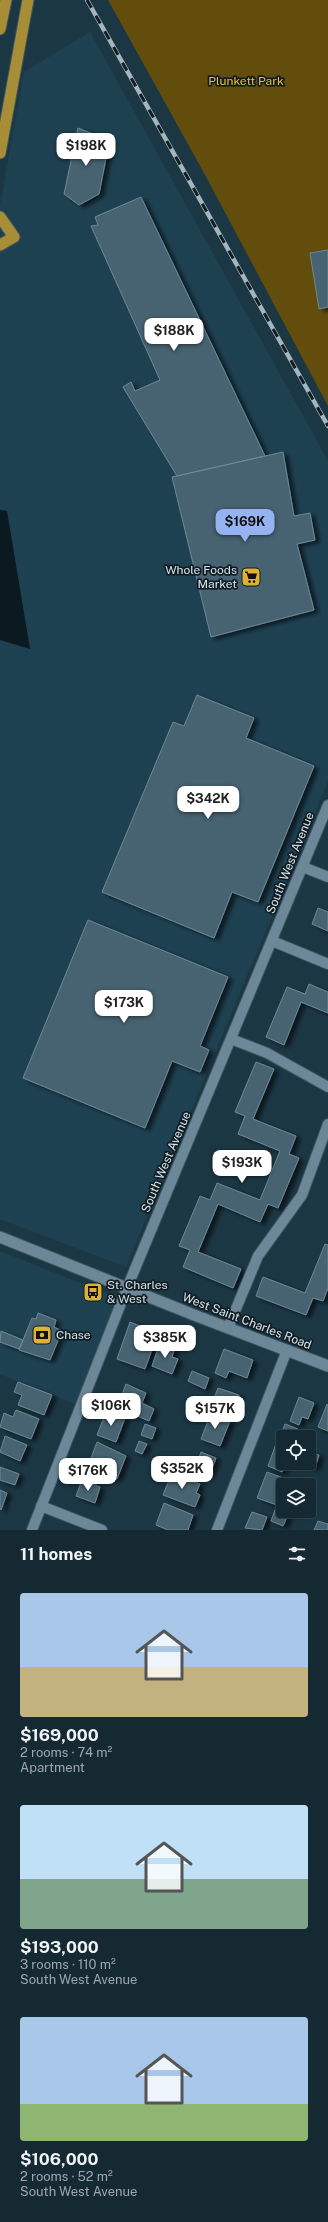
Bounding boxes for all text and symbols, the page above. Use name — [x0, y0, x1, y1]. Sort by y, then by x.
park label: Plunkett Park — [208, 74, 284, 88]
pin: $198K — [58, 133, 114, 167]
text: $198K — [66, 138, 106, 153]
pin: $188K — [146, 318, 202, 352]
text: $188K — [153, 323, 195, 338]
pin: $169K — [217, 509, 273, 543]
text: $169K — [225, 514, 265, 529]
place label: Whole Foods Market — [165, 563, 237, 591]
supermarket icon: Whole Foods Market — [240, 566, 262, 588]
pin: $342K — [180, 786, 236, 820]
text: $342K — [186, 791, 230, 806]
street label: South West Avenue — [263, 810, 317, 916]
pin: $173K — [96, 990, 152, 1024]
text: $173K — [104, 995, 144, 1010]
street label: South West Avenue — [138, 1109, 194, 1215]
pin: $193K — [214, 1150, 270, 1184]
text: $193K — [222, 1155, 262, 1170]
place label: St. Charles & West — [107, 1278, 168, 1306]
bus stop icon: St. Charles & West — [82, 1281, 104, 1303]
street label: West Saint Charles Road — [181, 1290, 313, 1352]
bank icon: Chase — [31, 1324, 53, 1346]
pin: $385K — [137, 1325, 193, 1359]
place label: Chase — [56, 1328, 91, 1342]
text: $385K — [143, 1330, 187, 1345]
pin: $106K — [83, 1393, 139, 1427]
pin: $157K — [187, 1396, 243, 1430]
text: $106K — [91, 1398, 131, 1413]
text: $157K — [195, 1401, 235, 1416]
map controls — [276, 1430, 316, 1518]
button: locate — [276, 1430, 316, 1470]
pin: $352K — [154, 1456, 210, 1490]
pin: $176K — [60, 1458, 116, 1492]
text: $352K — [160, 1461, 204, 1476]
text: $176K — [68, 1463, 108, 1478]
button: layers — [276, 1478, 316, 1518]
icon: filters — [286, 1543, 308, 1565]
text: 11 homes — [20, 1544, 92, 1564]
icon: home — [128, 1619, 200, 1691]
text: $169,000 — [20, 1725, 99, 1745]
text: 2 rooms · 74 m² — [20, 1745, 112, 1760]
text: Apartment — [20, 1760, 85, 1775]
icon: home — [128, 1831, 200, 1903]
text: $193,000 — [20, 1937, 99, 1957]
text: 3 rooms · 110 m² — [20, 1957, 116, 1972]
text: South West Avenue — [20, 1972, 137, 1987]
icon: home — [128, 2043, 200, 2115]
text: $106,000 — [20, 2149, 98, 2169]
text: 2 rooms · 52 m² — [20, 2169, 113, 2184]
text: South West Avenue — [20, 2184, 137, 2199]

